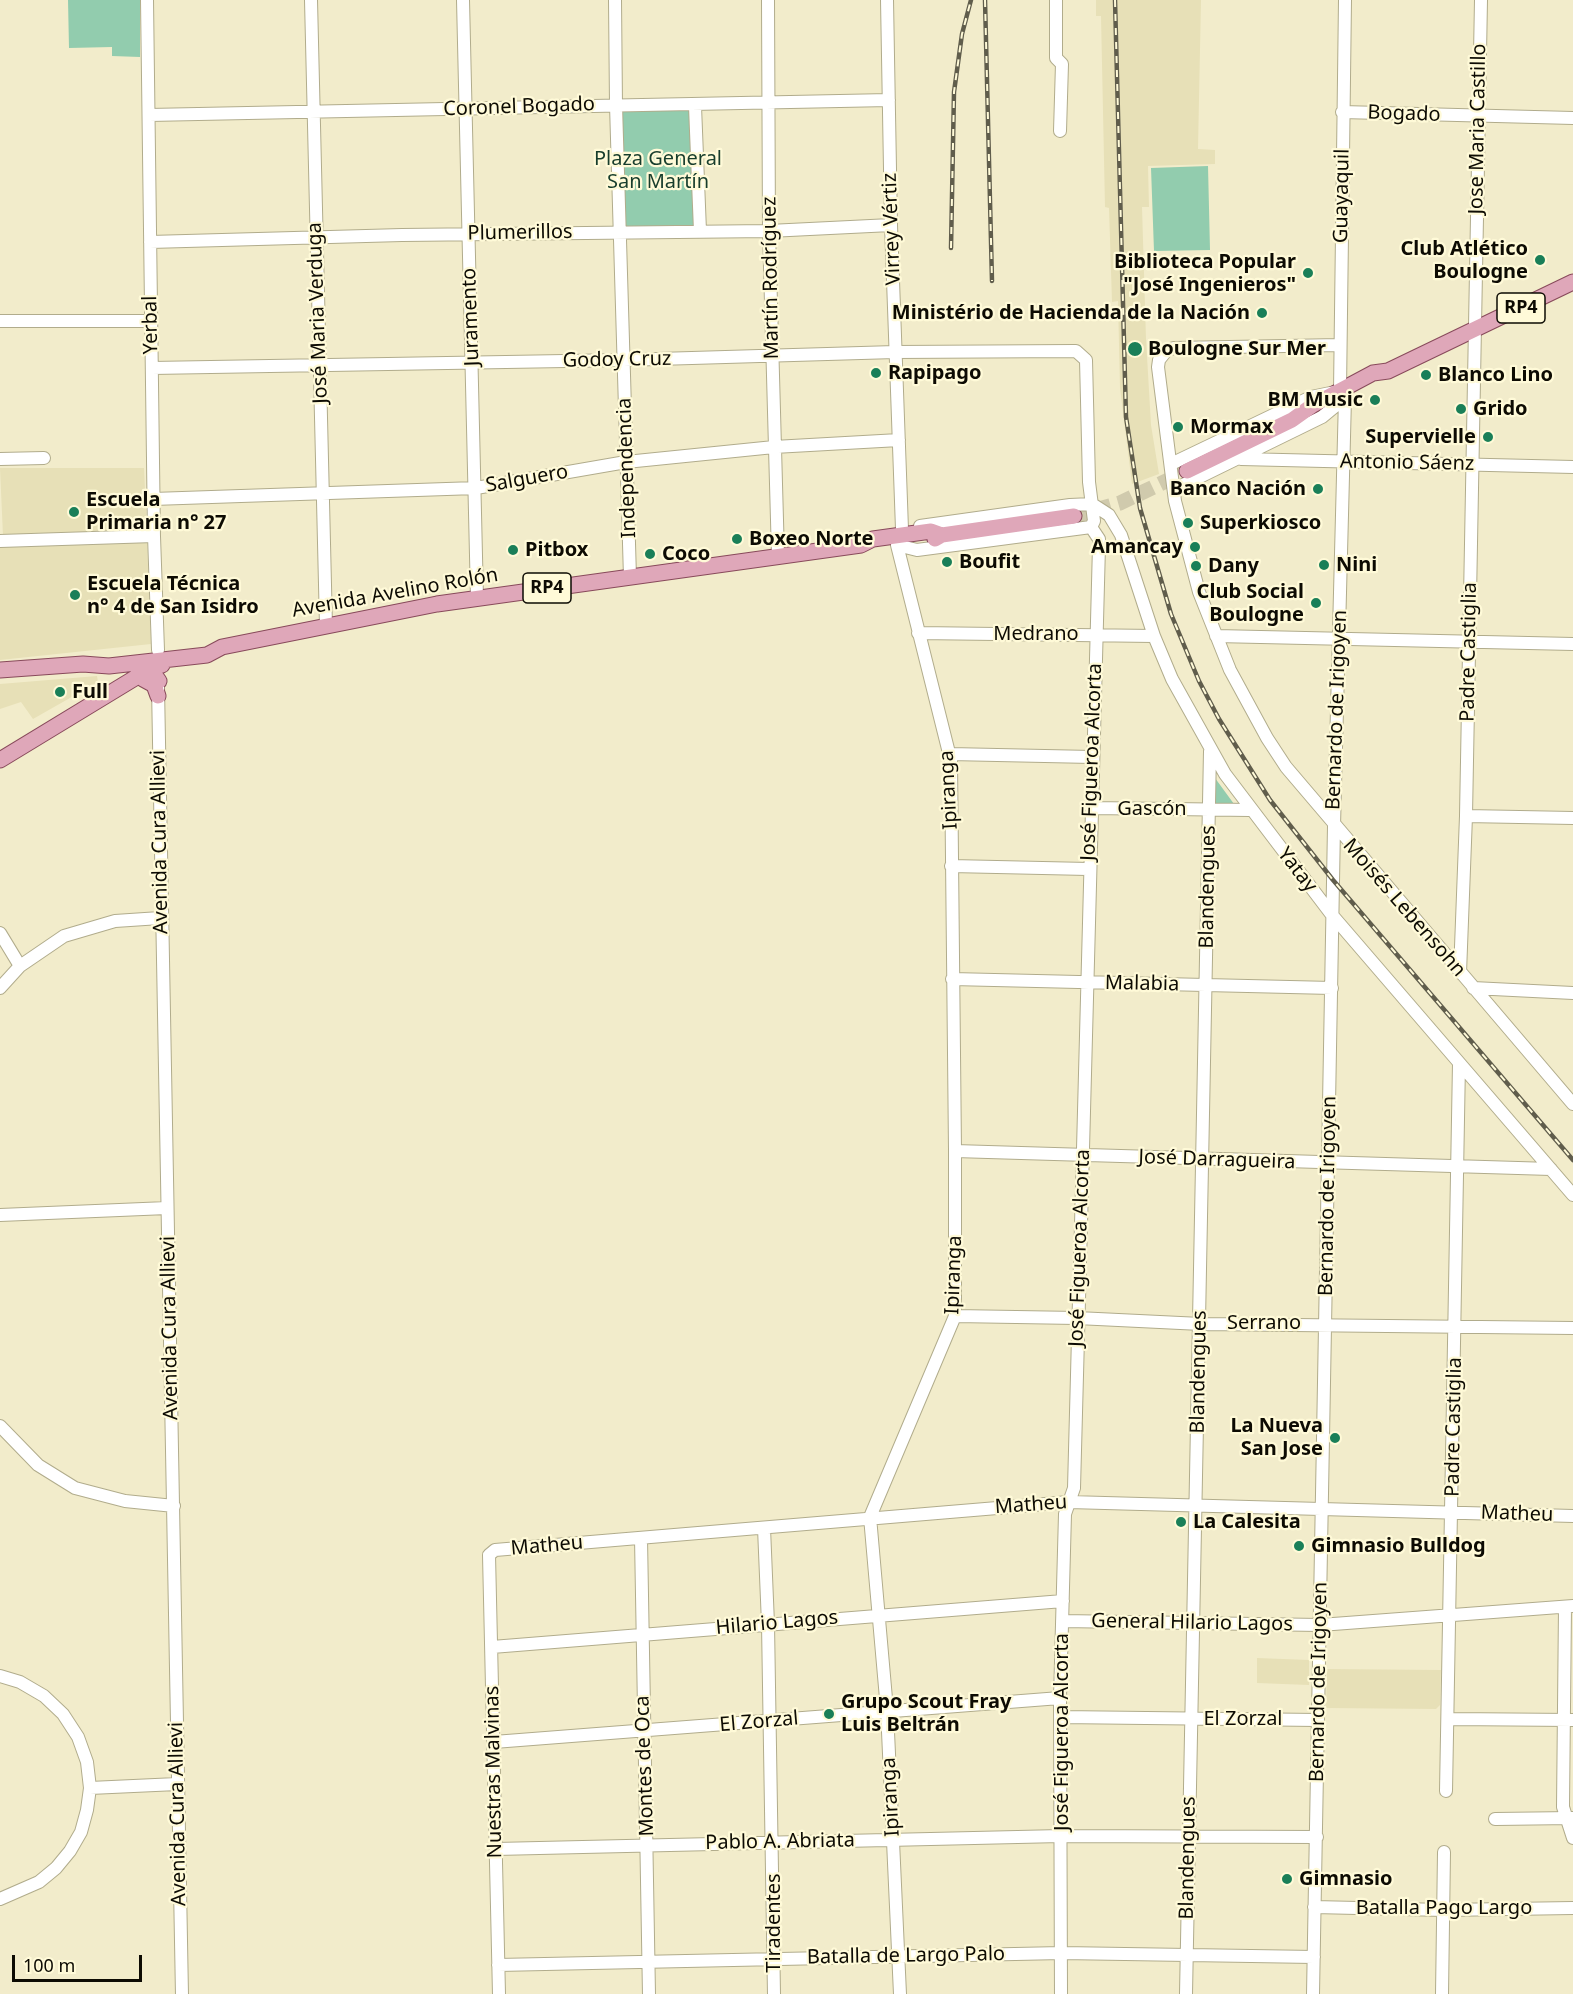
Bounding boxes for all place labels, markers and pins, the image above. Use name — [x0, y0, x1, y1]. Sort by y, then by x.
place label: Club Atlético Boulogne — [1400, 237, 1528, 284]
place label: Biblioteca Popular "José Ingenieros" — [1114, 250, 1296, 297]
marker: Club Atlético Boulogne — [1533, 253, 1547, 267]
marker: Biblioteca Popular "José Ingenieros" — [1301, 266, 1315, 280]
place label: Ministério de Hacienda de la Nación — [892, 301, 1250, 325]
marker: Ministério de Hacienda de la Nación — [1255, 306, 1269, 320]
place label: Boulogne Sur Mer — [1148, 337, 1326, 361]
marker: Boulogne Sur Mer — [1126, 340, 1144, 358]
place label: Rapipago — [888, 361, 981, 385]
place label: Blanco Lino — [1438, 363, 1553, 387]
marker: Rapipago — [869, 366, 883, 380]
marker: Blanco Lino — [1419, 368, 1433, 382]
place label: BM Music — [1267, 388, 1363, 412]
marker: BM Music — [1368, 393, 1382, 407]
place label: Grido — [1473, 397, 1528, 421]
marker: Grido — [1454, 402, 1468, 416]
place label: Mormax — [1190, 415, 1273, 439]
marker: Mormax — [1171, 420, 1185, 434]
place label: Supervielle — [1365, 425, 1476, 449]
marker: Supervielle — [1481, 430, 1495, 444]
place label: Banco Nación — [1170, 477, 1306, 501]
marker: Banco Nación — [1311, 482, 1325, 496]
place label: Escuela Primaria n° 27 — [86, 488, 226, 535]
marker: Escuela Primaria n° 27 — [67, 505, 81, 519]
place label: Superkiosco — [1200, 511, 1321, 535]
marker: Superkiosco — [1181, 516, 1195, 530]
place label: Boxeo Norte — [749, 527, 874, 551]
marker: Boxeo Norte — [730, 532, 744, 546]
place label: Amancay — [1091, 535, 1183, 559]
place label: Pitbox — [525, 538, 588, 562]
marker: Amancay — [1188, 540, 1202, 554]
place label: Coco — [662, 542, 710, 566]
marker: Pitbox — [506, 543, 520, 557]
marker: Coco — [643, 547, 657, 561]
place label: Boufit — [959, 550, 1020, 574]
place label: Nini — [1336, 553, 1377, 577]
place label: Dany — [1208, 554, 1259, 578]
marker: Boufit — [940, 555, 954, 569]
marker: Nini — [1317, 558, 1331, 572]
marker: Dany — [1189, 559, 1203, 573]
place label: Escuela Técnica n° 4 de San Isidro — [87, 572, 259, 619]
place label: Club Social Boulogne — [1197, 580, 1304, 627]
marker: Escuela Técnica n° 4 de San Isidro — [68, 588, 82, 602]
marker: Club Social Boulogne — [1309, 596, 1323, 610]
place label: Full — [72, 680, 108, 704]
marker: Full — [53, 685, 67, 699]
place label: La Nueva San Jose — [1230, 1414, 1323, 1461]
marker: La Nueva San Jose — [1328, 1431, 1342, 1445]
place label: La Calesita — [1193, 1510, 1301, 1534]
marker: La Calesita — [1174, 1515, 1188, 1529]
place label: Gimnasio Bulldog — [1311, 1534, 1486, 1558]
marker: Gimnasio Bulldog — [1292, 1539, 1306, 1553]
place label: Grupo Scout Fray Luis Beltrán — [841, 1690, 1011, 1737]
marker: Grupo Scout Fray Luis Beltrán — [822, 1707, 836, 1721]
place label: Gimnasio — [1299, 1867, 1392, 1891]
marker: Gimnasio — [1280, 1872, 1294, 1886]

